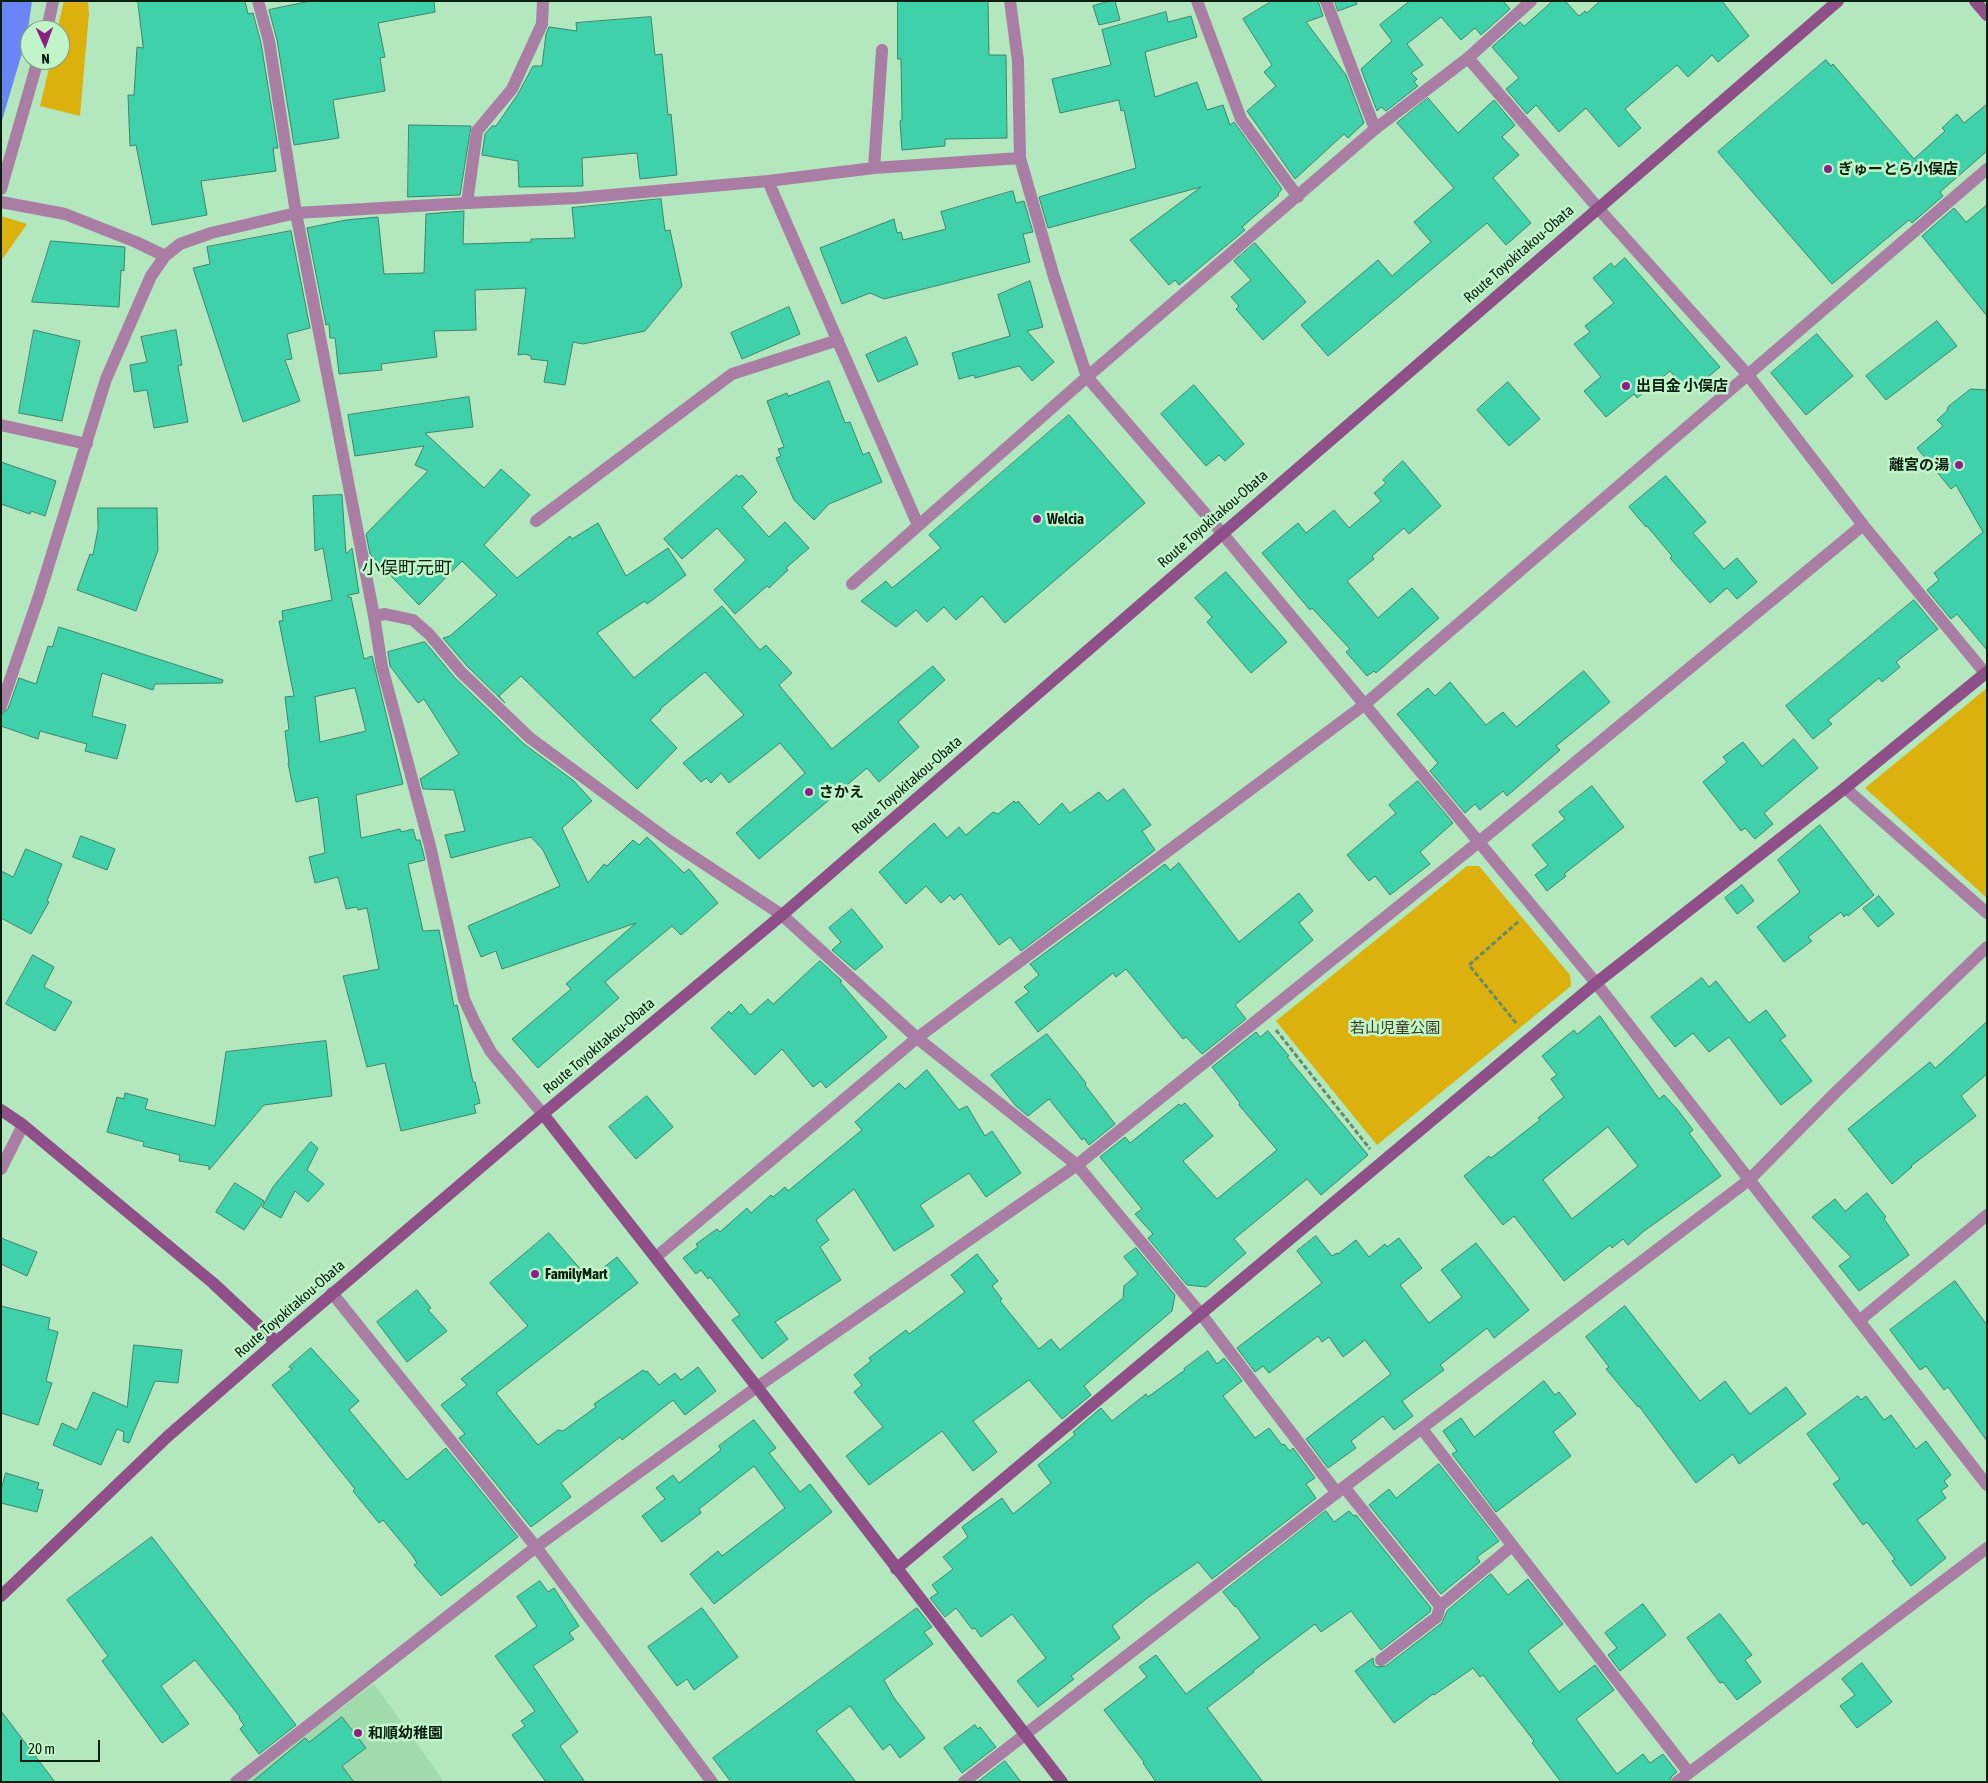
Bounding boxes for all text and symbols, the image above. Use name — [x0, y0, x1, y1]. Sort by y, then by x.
north arrow — [20, 20, 70, 70]
text: N — [41, 51, 50, 67]
place label: ぎゅーとら小俣店 — [1838, 160, 1958, 178]
marker: ぎゅーとら小俣店 — [1822, 163, 1834, 175]
street label: Route Toyokitakou-Obata — [1460, 201, 1578, 307]
place label: 出目金 小俣店 — [1636, 377, 1728, 395]
marker: 出目金 小俣店 — [1620, 380, 1632, 392]
place label: 離宮の湯 — [1889, 456, 1949, 474]
marker: 離宮の湯 — [1953, 459, 1965, 471]
street label: Route Toyokitakou-Obata — [1154, 466, 1272, 572]
place label: Welcia — [1047, 510, 1084, 528]
marker: Welcia — [1031, 513, 1043, 525]
district label: 小俣町元町 — [362, 557, 452, 579]
street label: Route Toyokitakou-Obata — [848, 732, 966, 838]
place label: さかえ — [819, 783, 864, 801]
marker: さかえ — [803, 786, 815, 798]
street label: Route Toyokitakou-Obata — [540, 994, 658, 1098]
park label: 若山児童公園 — [1350, 1019, 1440, 1037]
street label: Route Toyokitakou-Obata — [231, 1256, 349, 1362]
place label: FamilyMart — [545, 1265, 608, 1283]
marker: FamilyMart — [529, 1268, 541, 1280]
place label: 和順幼稚園 — [368, 1724, 443, 1742]
marker: 和順幼稚園 — [352, 1727, 364, 1739]
scale bar — [22, 1730, 102, 1762]
text: 20 m — [28, 1740, 55, 1757]

